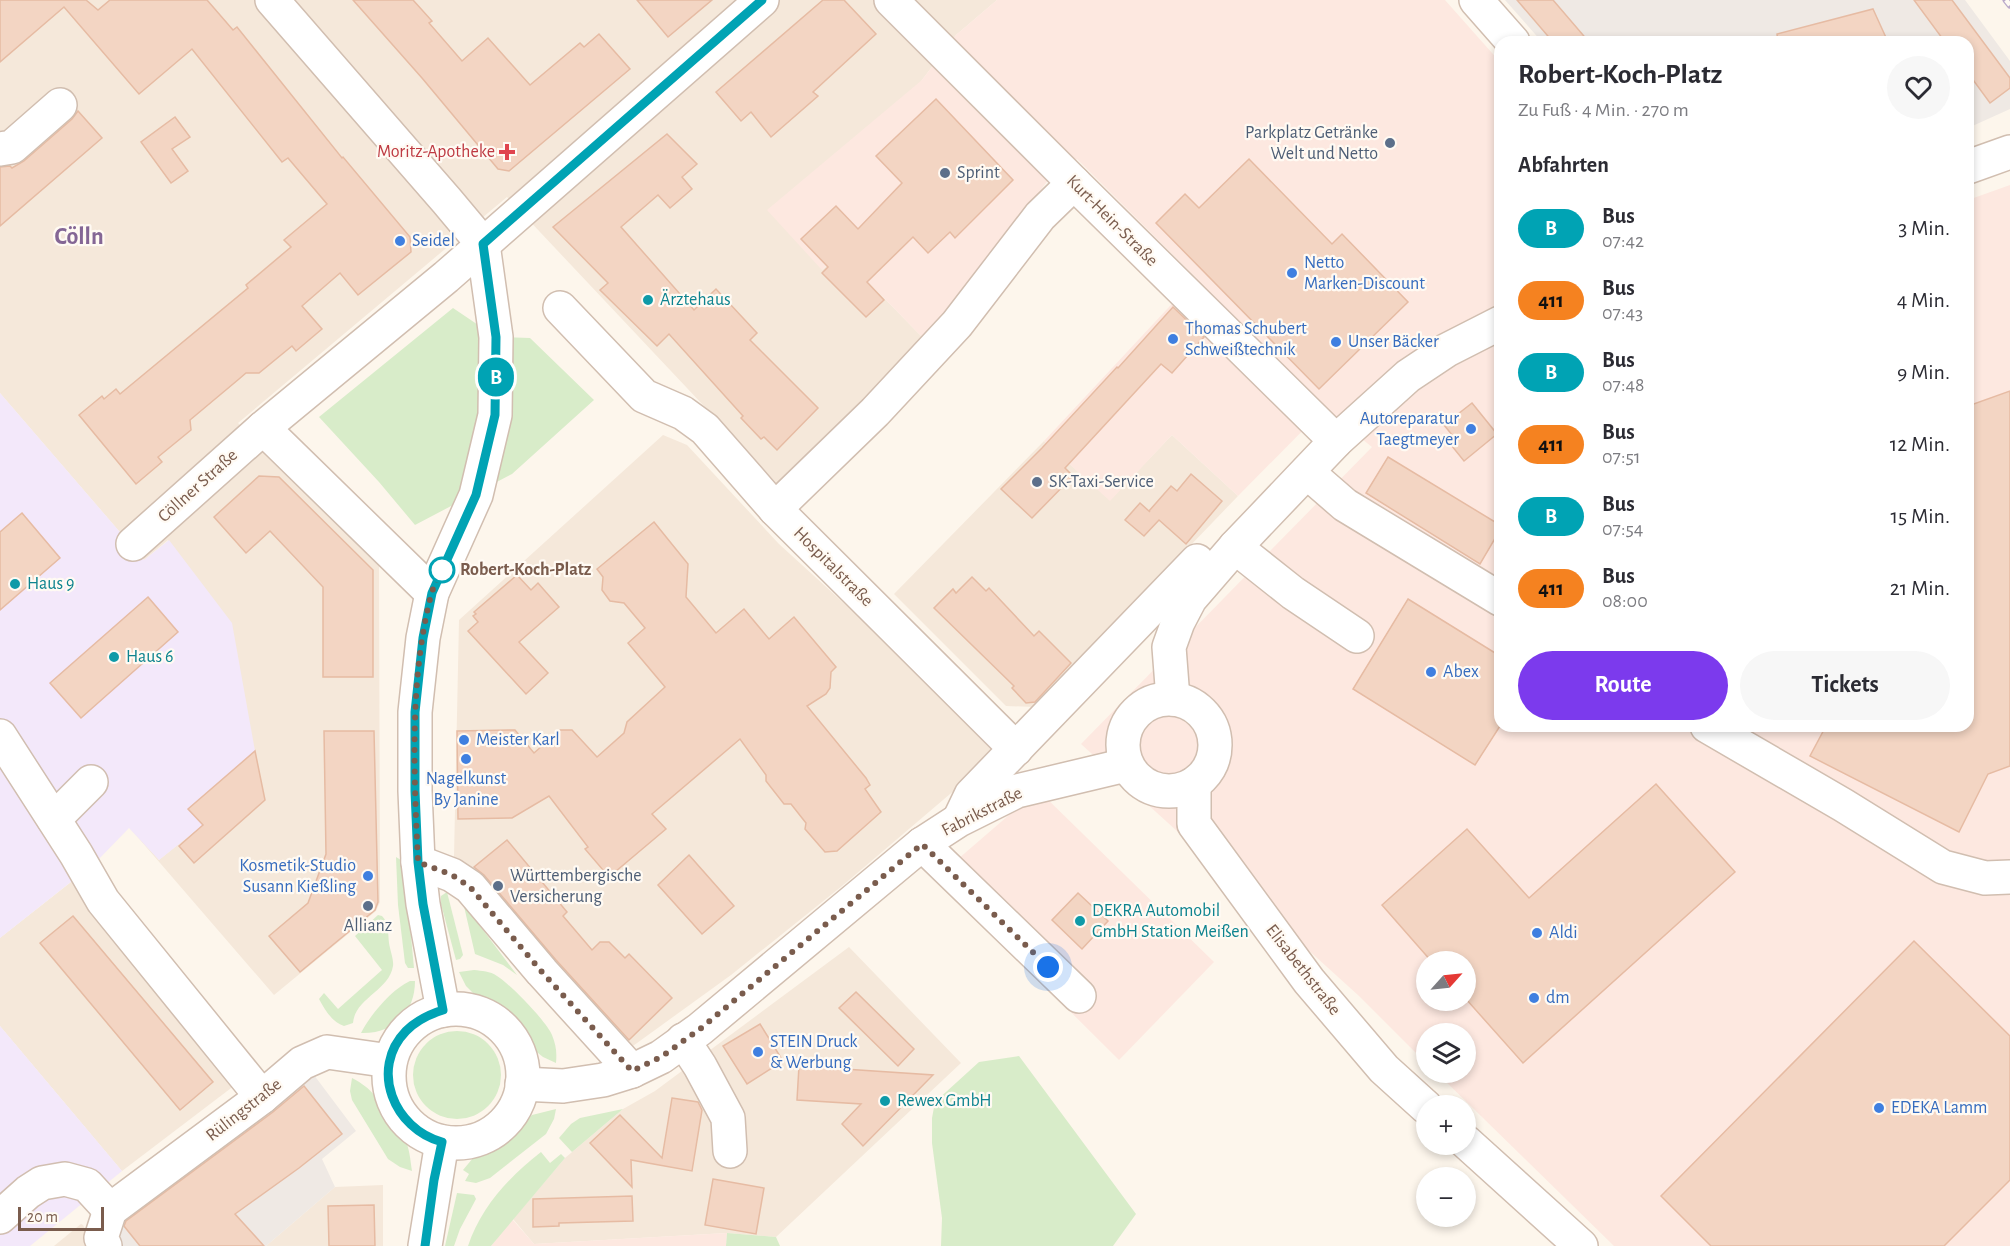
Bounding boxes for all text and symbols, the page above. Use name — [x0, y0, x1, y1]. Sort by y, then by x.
button: heart — [1887, 56, 1950, 119]
text: Robert-Koch-Platz — [1518, 61, 1722, 89]
text: Zu Fuß · 4 Min. · 270 m — [1518, 100, 1689, 120]
place label: Parkplatz Getränke Welt und Netto — [1245, 124, 1378, 163]
marker: Parkplatz Getränke Welt und Netto — [1383, 136, 1397, 150]
place label: Moritz-Apotheke — [377, 143, 495, 161]
marker: Moritz-Apotheke — [500, 145, 514, 159]
text: Abfahrten — [1518, 154, 1609, 176]
place label: Sprint — [957, 164, 1000, 182]
marker: Sprint — [938, 166, 952, 180]
street label: Kurt-Hein-Straße — [1063, 172, 1161, 270]
text: Bus — [1602, 205, 1635, 227]
text: 3 Min. — [1898, 217, 1950, 239]
text: B — [1545, 218, 1557, 239]
district label: Cölln — [54, 225, 104, 249]
text: 07:42 — [1602, 231, 1644, 251]
place label: Seidel — [412, 232, 455, 250]
marker: Seidel — [393, 234, 407, 248]
place label: Netto Marken-Discount — [1304, 254, 1425, 293]
marker: Netto Marken-Discount — [1285, 266, 1299, 280]
text: Bus — [1602, 277, 1635, 299]
place label: Ärztehaus — [660, 289, 731, 309]
text: 4 Min. — [1897, 289, 1950, 311]
text: 411 — [1538, 290, 1564, 311]
marker: Ärztehaus — [641, 293, 655, 307]
text: 07:43 — [1602, 303, 1643, 323]
place label: Thomas Schubert Schweißtechnik — [1185, 320, 1307, 359]
marker: Thomas Schubert Schweißtechnik — [1166, 332, 1180, 346]
place label: Unser Bäcker — [1348, 333, 1439, 351]
marker: Unser Bäcker — [1329, 335, 1343, 349]
text: Bus — [1602, 349, 1635, 371]
line badge: B — [476, 358, 516, 397]
text: 9 Min. — [1897, 361, 1950, 383]
text: B — [1545, 362, 1557, 383]
text: B — [490, 367, 502, 388]
text: 07:48 — [1602, 375, 1645, 395]
place label: Autoreparatur Taegtmeyer — [1360, 410, 1459, 449]
text: Bus — [1602, 421, 1635, 443]
marker: Autoreparatur Taegtmeyer — [1464, 422, 1478, 436]
text: 12 Min. — [1890, 433, 1950, 455]
text: 411 — [1538, 434, 1564, 455]
street label: Cöllner Straße — [155, 446, 241, 526]
text: 07:51 — [1602, 447, 1641, 467]
place label: SK-Taxi-Service — [1049, 473, 1154, 491]
marker: SK-Taxi-Service — [1030, 475, 1044, 489]
text: Bus — [1602, 493, 1635, 515]
text: 15 Min. — [1891, 505, 1950, 527]
text: B — [1545, 506, 1557, 527]
text: 07:54 — [1602, 519, 1643, 539]
street label: Hospitalstraße — [790, 524, 876, 610]
marker: Robert-Koch-Platz — [429, 557, 455, 583]
place label: Robert-Koch-Platz — [460, 561, 592, 579]
text: Bus — [1602, 565, 1635, 587]
place label: Haus 9 — [27, 575, 75, 593]
marker: Haus 9 — [8, 577, 22, 591]
text: 21 Min. — [1890, 577, 1950, 599]
text: 411 — [1538, 578, 1564, 599]
text: 08:00 — [1602, 591, 1648, 611]
place label: Haus 6 — [126, 648, 174, 666]
marker: Haus 6 — [107, 650, 121, 664]
button: Route — [1518, 651, 1728, 720]
button: Tickets — [1740, 651, 1950, 720]
place label: Abex — [1443, 663, 1479, 681]
marker: Abex — [1424, 665, 1438, 679]
place label: Meister Karl — [476, 731, 560, 749]
marker: Meister Karl — [457, 733, 471, 747]
marker: Nagelkunst By Janine — [459, 752, 473, 766]
place label: Nagelkunst By Janine — [426, 770, 507, 809]
street label: Fabrikstraße — [939, 784, 1025, 840]
place label: Kosmetik-Studio Susann Kießling — [239, 857, 356, 896]
place label: Württembergische Versicherung — [510, 867, 642, 906]
marker: Kosmetik-Studio Susann Kießling — [361, 869, 375, 883]
marker: Württembergische Versicherung — [491, 879, 505, 893]
marker: Allianz — [361, 899, 375, 913]
place label: DEKRA Automobil GmbH Station Meißen — [1092, 902, 1249, 941]
marker: DEKRA Automobil GmbH Station Meißen — [1073, 914, 1087, 928]
place label: Allianz — [344, 917, 392, 935]
street label: Elisabethstraße — [1262, 921, 1344, 1019]
place label: Aldi — [1549, 924, 1578, 942]
marker: Aldi — [1530, 926, 1544, 940]
north arrow — [1416, 951, 1476, 1011]
map controls — [1416, 951, 1476, 1227]
your location — [1033, 952, 1063, 982]
place label: dm — [1546, 989, 1570, 1007]
marker: dm — [1527, 991, 1541, 1005]
button: layers — [1416, 1023, 1476, 1083]
place label: STEIN Druck & Werbung — [770, 1033, 858, 1072]
marker: STEIN Druck & Werbung — [751, 1045, 765, 1059]
street label: Rülingstraße — [203, 1075, 285, 1145]
place label: Rewex GmbH — [897, 1092, 992, 1110]
marker: Rewex GmbH — [878, 1094, 892, 1108]
button: + — [1416, 1095, 1476, 1155]
place label: EDEKA Lamm — [1891, 1099, 1987, 1117]
marker: EDEKA Lamm — [1872, 1101, 1886, 1115]
button: − — [1416, 1167, 1476, 1227]
scale bar — [18, 1204, 104, 1232]
text: 20 m — [27, 1209, 58, 1225]

